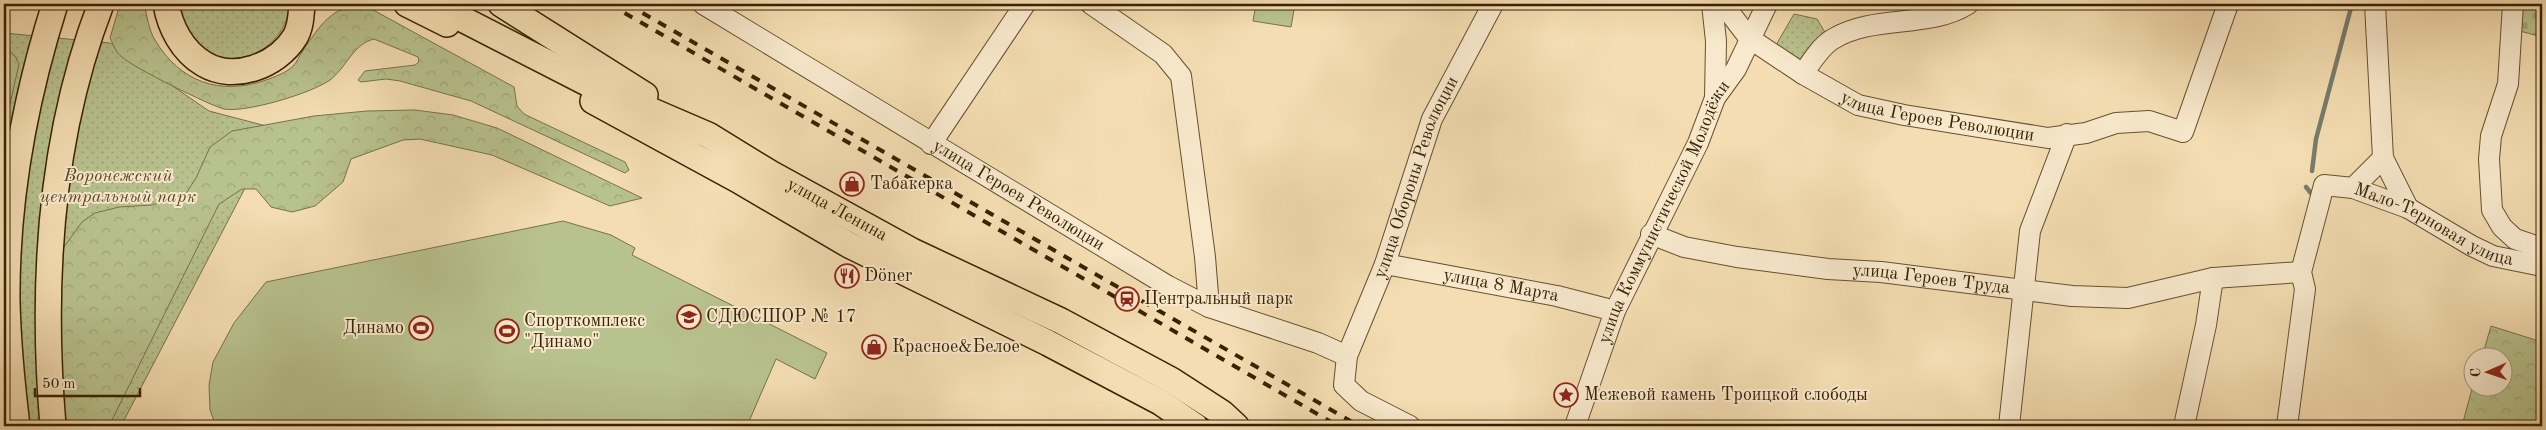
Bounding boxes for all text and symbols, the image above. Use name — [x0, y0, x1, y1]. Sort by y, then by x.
street label: улица Обороны Революции — [1371, 74, 1462, 281]
street label: улица Коммунистической Молодёжи — [1595, 77, 1733, 346]
street label: улица Героев Революции — [1837, 88, 2036, 145]
street label: улица Героев Революции — [929, 136, 1108, 254]
park label: Воронежский центральный парк — [40, 167, 196, 206]
shop icon: Табакерка — [839, 171, 865, 197]
street label: улица Ленина — [784, 175, 890, 245]
place label: Табакерка — [870, 175, 953, 193]
street label: Мало-Терновая улица — [2352, 180, 2515, 269]
street label: улица Героев Труда — [1852, 261, 2011, 297]
restaurant icon: Döner — [834, 263, 860, 289]
street label: улица 8 Марта — [1442, 266, 1560, 305]
place label: Döner — [864, 267, 913, 285]
station icon: Центральный парк — [1114, 286, 1140, 312]
place label: Центральный парк — [1144, 290, 1293, 308]
school or university icon: СДЮСШОР № 17 — [676, 304, 702, 330]
place label: СДЮСШОР № 17 — [706, 308, 856, 326]
place label: Спорткомплекс "Динамо" — [524, 312, 645, 351]
sports icon: Динамо — [408, 315, 434, 341]
sports icon: Спорткомплекс "Динамо" — [494, 318, 520, 344]
place label: Динамо — [343, 319, 404, 337]
shop icon: Красное&Белое — [861, 334, 887, 360]
place label: Красное&Белое — [892, 338, 1020, 356]
north arrow — [2464, 348, 2514, 398]
scale bar — [35, 365, 140, 397]
text: С — [2469, 368, 2483, 377]
text: 50 m — [42, 377, 76, 392]
place icon: Межевой камень Троицкой слободы — [1553, 382, 1579, 408]
place label: Межевой камень Троицкой слободы — [1584, 386, 1868, 404]

